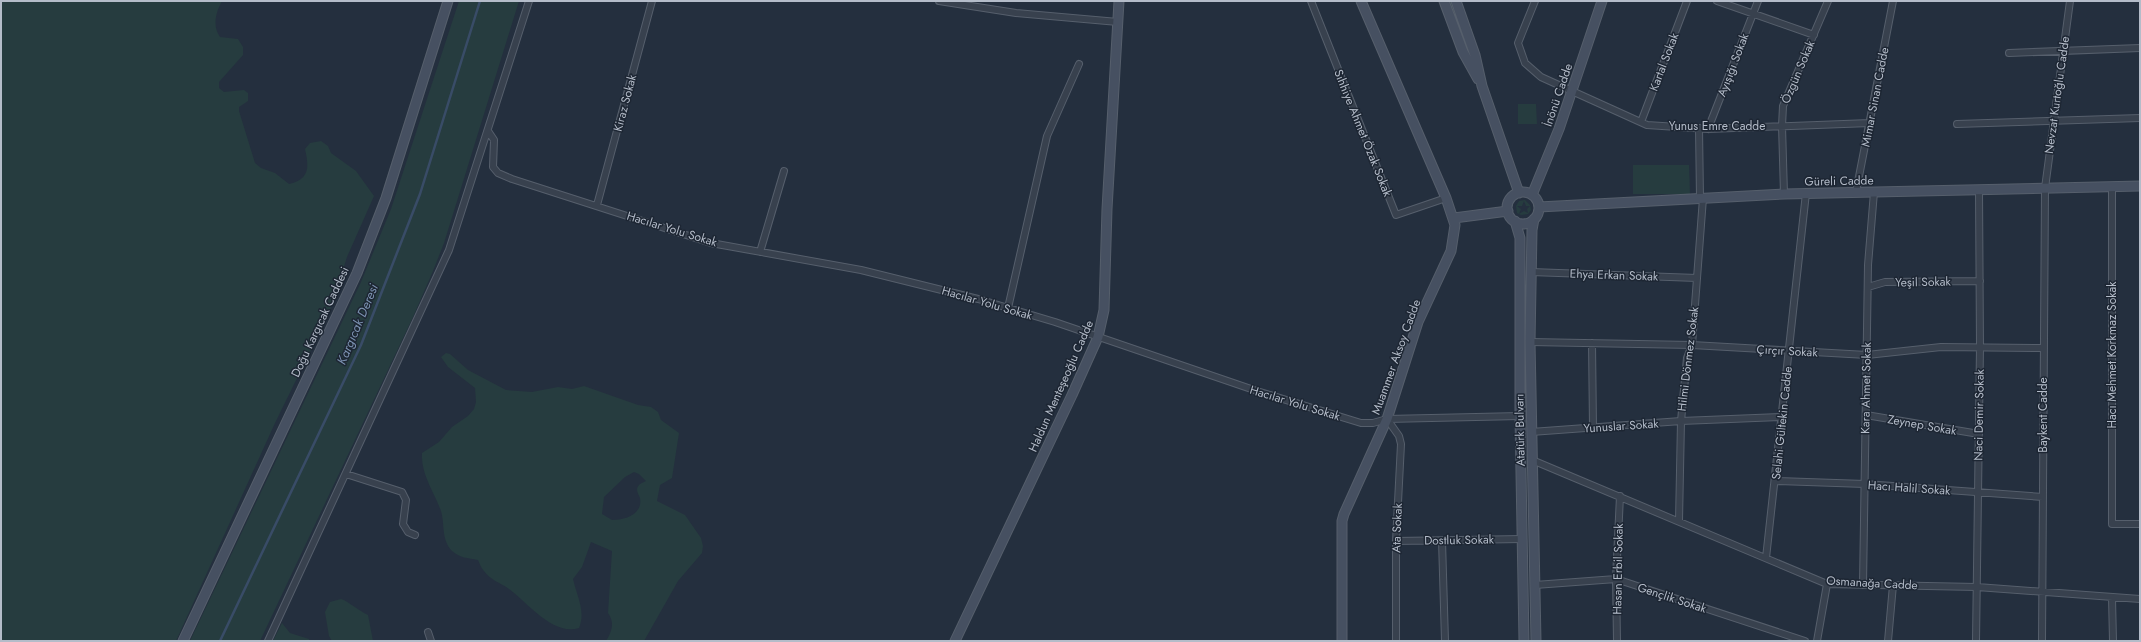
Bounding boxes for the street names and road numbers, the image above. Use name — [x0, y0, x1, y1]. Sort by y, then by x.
street label: Kartal Sokak — [1645, 30, 1684, 94]
street label: Ayışığı Sokak — [1713, 30, 1754, 99]
street label: Nevzat Kurtoğlu Cadde — [2040, 35, 2074, 155]
street label: Özgün Sokak — [1777, 37, 1820, 107]
street label: Mimar Sinan Cadde — [1857, 46, 1893, 148]
street label: İnönü Cadde — [1539, 61, 1577, 129]
street label: Sıhhiye Ahmet Özak Sokak — [1329, 67, 1397, 200]
street label: Kiraz Sokak — [609, 72, 641, 134]
street label: Yunus Emre Cadde — [1669, 117, 1765, 135]
street label: Güreli Cadde — [1804, 171, 1874, 191]
street label: Hacılar Yolu Sokak — [625, 207, 720, 252]
street label: Doğu Kargıcak Caddesi — [286, 264, 354, 380]
street label: Ehya Erkan Sokak — [1569, 264, 1659, 286]
street label: Yeşil Sokak — [1895, 273, 1952, 291]
street label: Hacılar Yolu Sokak — [939, 281, 1035, 325]
street label: Hacı Mehmet Korkmaz Sokak — [2103, 281, 2121, 429]
street label: Muammer Aksoy Cadde — [1367, 297, 1425, 417]
street label: Hilmi Dönmez Sokak — [1673, 305, 1703, 412]
street label: Haldun Menteşeoğlu Cadde — [1024, 317, 1098, 455]
street label: Çırçır Sokak — [1756, 340, 1819, 362]
street label: Kara Ahmet Sokak — [1856, 341, 1876, 434]
street label: Selahi Gültekin Cadde — [1767, 365, 1797, 481]
street label: Naci Demir Sokak — [1969, 368, 1989, 461]
street label: Baykent Cadde — [2034, 377, 2052, 453]
street label: Hacılar Yolu Sokak — [1248, 381, 1343, 426]
street label: Atatürk Bulvarı — [1510, 393, 1530, 467]
street label: Zeynep Sokak — [1886, 410, 1959, 440]
street label: Yunuslar Sokak — [1583, 414, 1660, 438]
street label: Hacı Halil Sokak — [1867, 476, 1952, 500]
street label: Ata Sokak — [1387, 502, 1407, 553]
street label: Hasan Erbil Sokak — [1608, 522, 1628, 615]
street label: Dostluk Sokak — [1424, 530, 1495, 550]
street label: Osmanağa Cadde — [1826, 572, 1918, 594]
street label: Gençlik Sokak — [1635, 578, 1710, 618]

